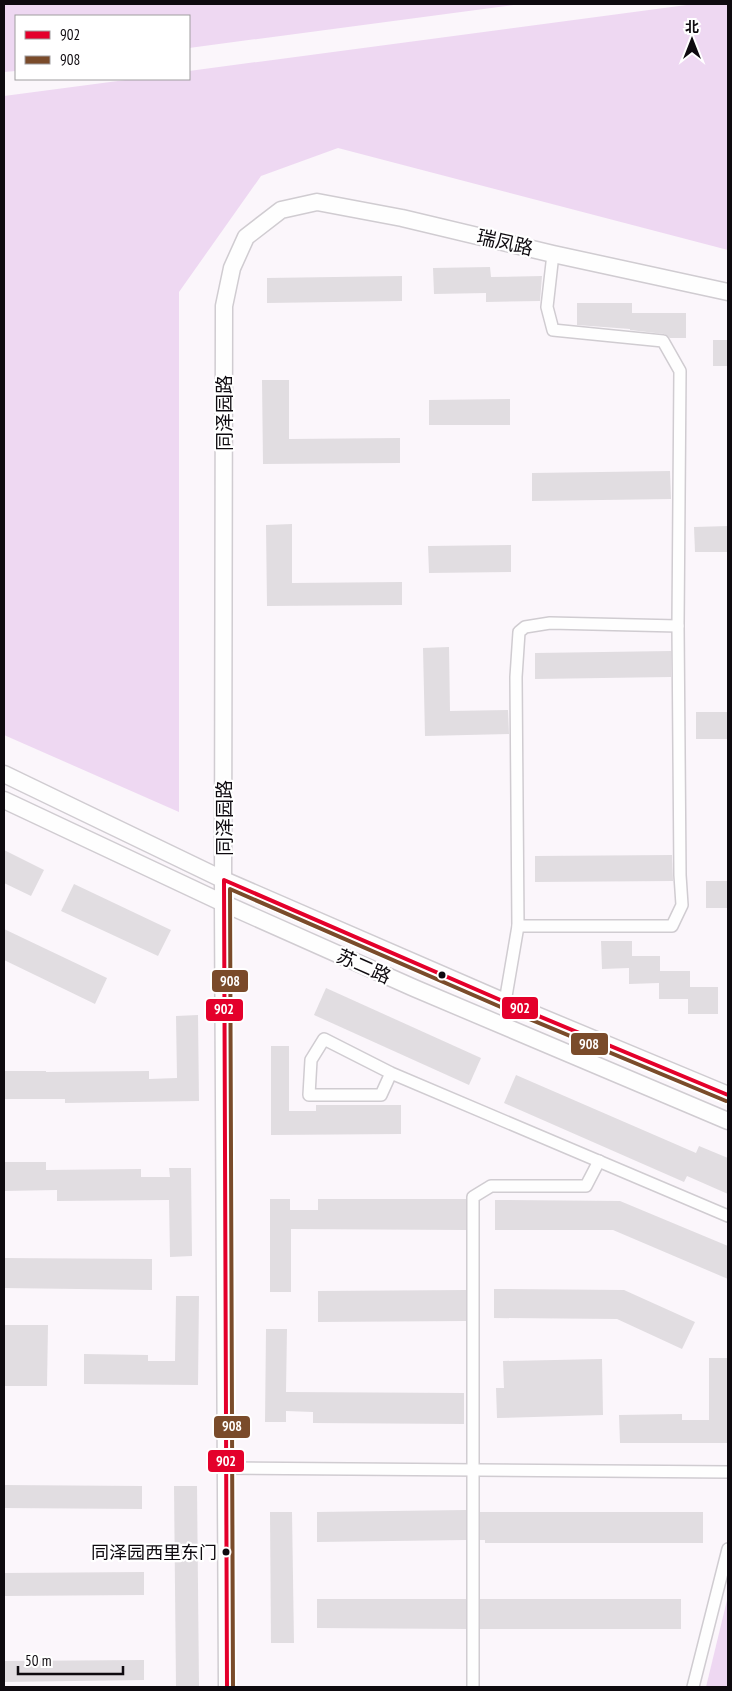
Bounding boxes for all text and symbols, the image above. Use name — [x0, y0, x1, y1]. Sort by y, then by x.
legend — [15, 15, 190, 80]
north arrow — [667, 15, 717, 65]
text: 北 — [685, 18, 699, 36]
text: 902 — [60, 25, 80, 44]
text: 908 — [60, 50, 80, 69]
street label: 瑞凤路 — [475, 224, 535, 260]
street label: 同泽园路 — [212, 375, 236, 451]
street label: 同泽园路 — [212, 780, 236, 856]
street label: 苏二路 — [333, 943, 395, 989]
line badge: 908 — [211, 969, 249, 993]
unlabelled marker — [437, 970, 447, 980]
text: 908 — [220, 972, 240, 990]
line badge: 902 — [501, 996, 539, 1020]
line badge: 902 — [205, 998, 244, 1022]
text: 902 — [510, 999, 530, 1017]
text: 902 — [214, 1000, 234, 1018]
line badge: 908 — [570, 1032, 609, 1056]
text: 908 — [579, 1035, 599, 1053]
line badge: 908 — [213, 1415, 251, 1439]
text: 908 — [222, 1417, 242, 1435]
line badge: 902 — [207, 1449, 245, 1473]
text: 902 — [216, 1452, 236, 1470]
place label: 同泽园西里东门 — [91, 1541, 217, 1564]
marker: 同泽园西里东门 — [221, 1547, 231, 1557]
scale bar — [18, 1644, 122, 1676]
text: 50 m — [25, 1651, 51, 1670]

